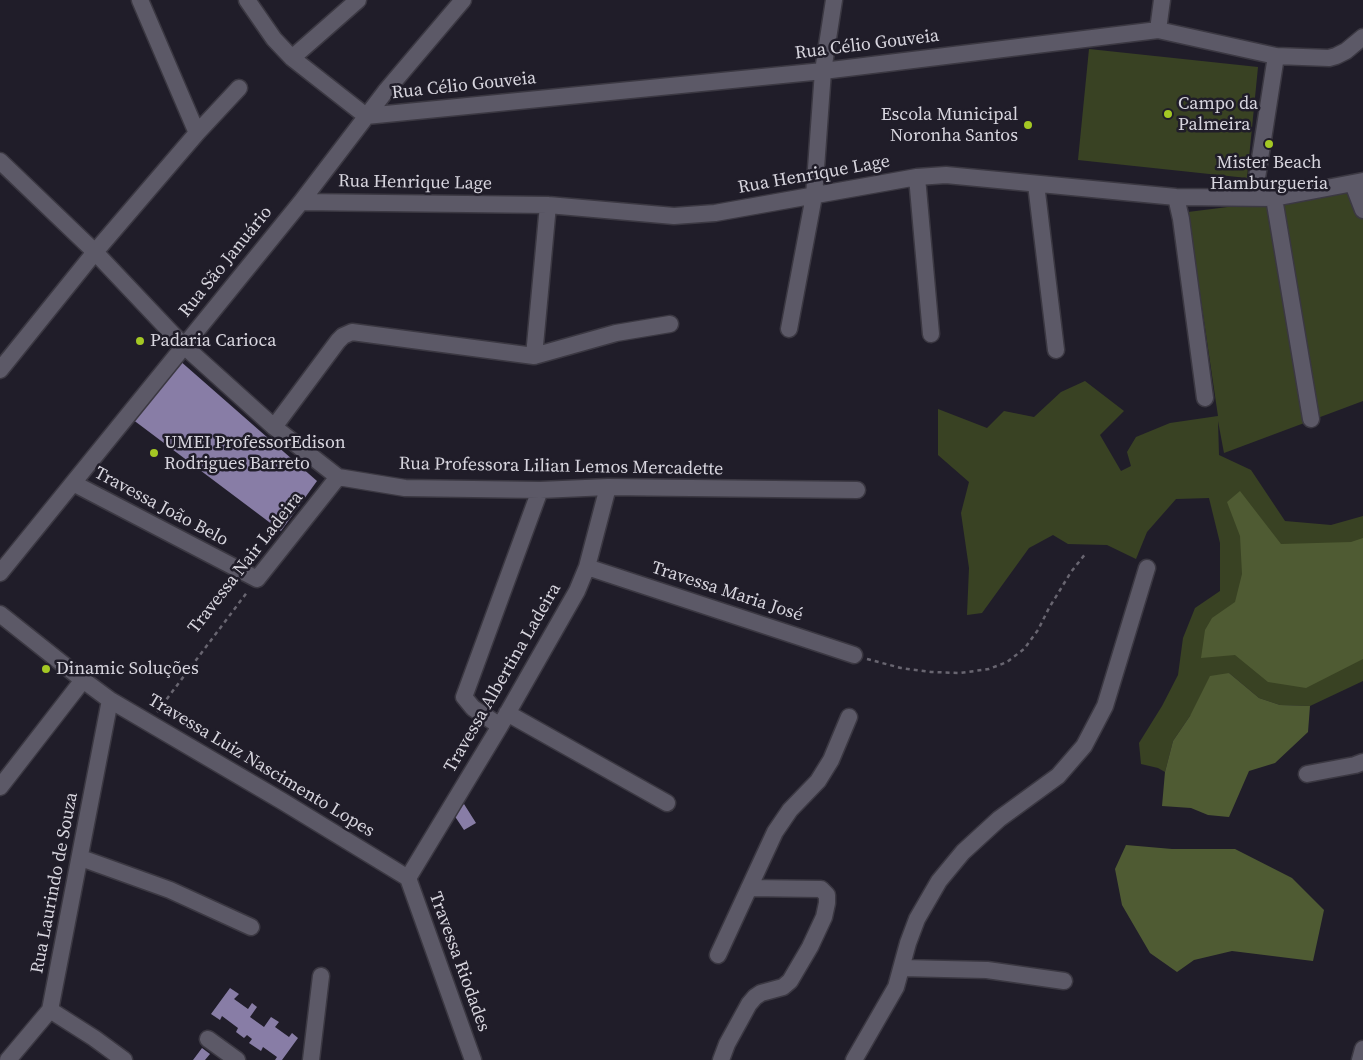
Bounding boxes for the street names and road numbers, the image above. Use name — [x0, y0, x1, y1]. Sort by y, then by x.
street label: Rua Célio Gouveia — [794, 25, 940, 65]
street label: Rua Célio Gouveia — [391, 68, 537, 104]
street label: Rua Henrique Lage — [736, 151, 892, 199]
street label: Rua Henrique Lage — [338, 171, 492, 195]
street label: Rua São Januário — [175, 202, 277, 322]
street label: Rua Professora Lilian Lemos Mercadette — [399, 453, 723, 481]
street label: Travessa João Belo — [90, 463, 232, 551]
street label: Travessa Nair Ladeira — [184, 488, 308, 638]
street label: Travessa Maria José — [649, 557, 805, 627]
street label: Travessa Albertina Ladeira — [440, 580, 566, 776]
street label: Travessa Luiz Nascimento Lopes — [144, 690, 378, 842]
street label: Rua Laurindo de Souza — [27, 790, 83, 976]
street label: Travessa Riodades — [424, 889, 494, 1035]

